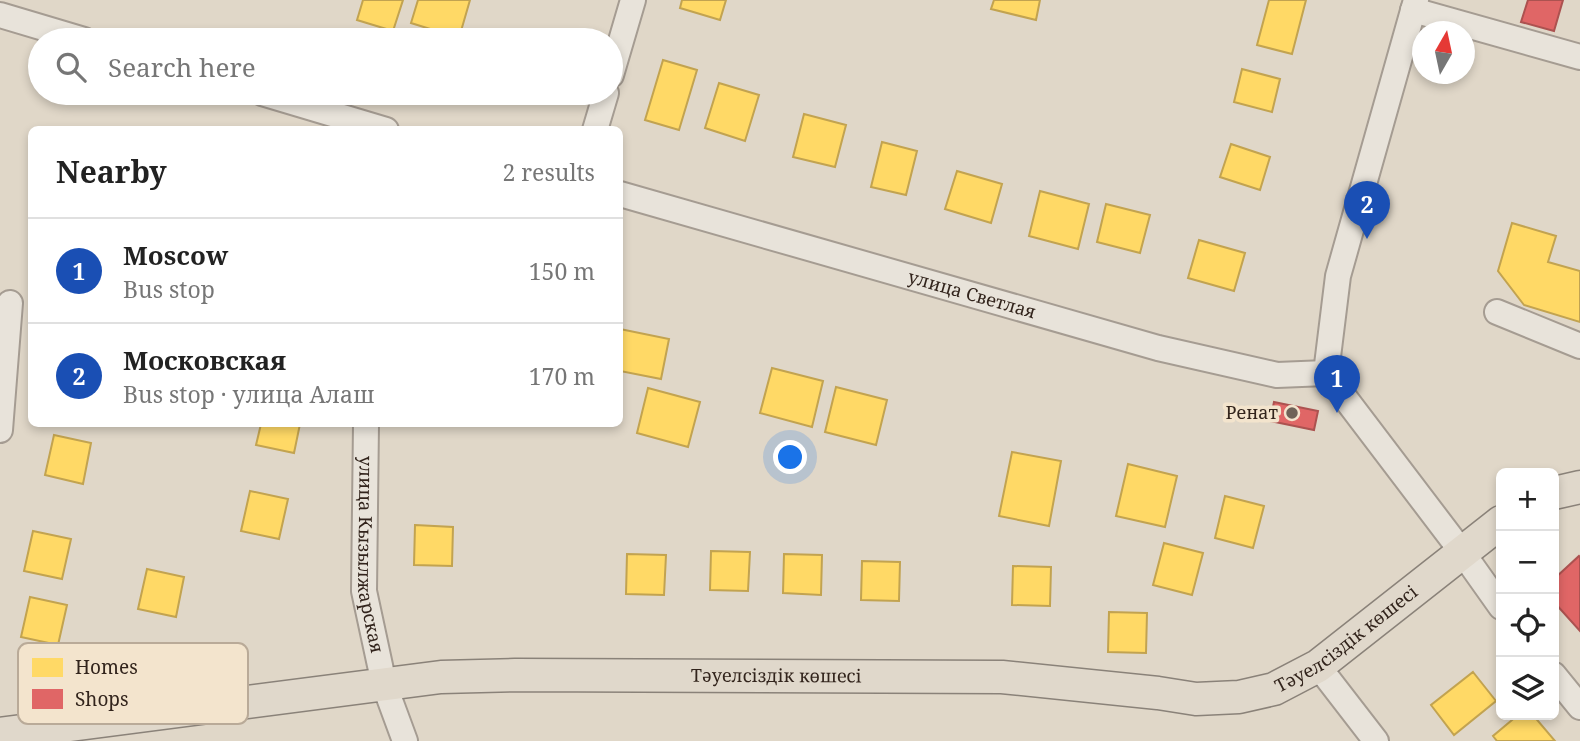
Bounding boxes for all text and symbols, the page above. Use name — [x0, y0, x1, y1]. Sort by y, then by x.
north arrow — [1412, 21, 1475, 84]
search box — [28, 28, 623, 105]
icon: search — [52, 48, 90, 86]
text: Search here — [108, 49, 256, 85]
text: Nearby — [56, 151, 167, 192]
text: 2 results — [502, 156, 595, 188]
pin: 2 — [1344, 181, 1390, 239]
text: Moscow — [123, 237, 228, 273]
text: 1 — [73, 255, 86, 287]
text: 150 m — [529, 255, 595, 287]
street label: улица Светлая — [905, 264, 1039, 323]
text: Bus stop — [123, 273, 215, 305]
text: Московская — [123, 342, 286, 378]
pin: 1 — [1314, 355, 1360, 413]
text: 2 — [73, 360, 86, 392]
text: 170 m — [529, 360, 595, 392]
text: Bus stop · улица Алаш — [123, 378, 375, 410]
place label: Ренат — [1226, 400, 1278, 424]
marker: Ренат — [1284, 405, 1300, 421]
your location — [773, 440, 807, 474]
street label: улица Кызылжарская — [353, 456, 390, 655]
map controls — [1496, 468, 1559, 720]
button: + — [1496, 468, 1559, 531]
button: − — [1496, 531, 1559, 594]
street label: Тәуелсіздік көшесі — [1270, 579, 1422, 698]
button: locate — [1496, 594, 1559, 657]
legend — [18, 643, 248, 724]
text: Homes — [75, 654, 138, 680]
button: layers — [1496, 657, 1559, 720]
street label: Тәуелсіздік көшесі — [691, 663, 862, 687]
text: Shops — [75, 686, 129, 712]

